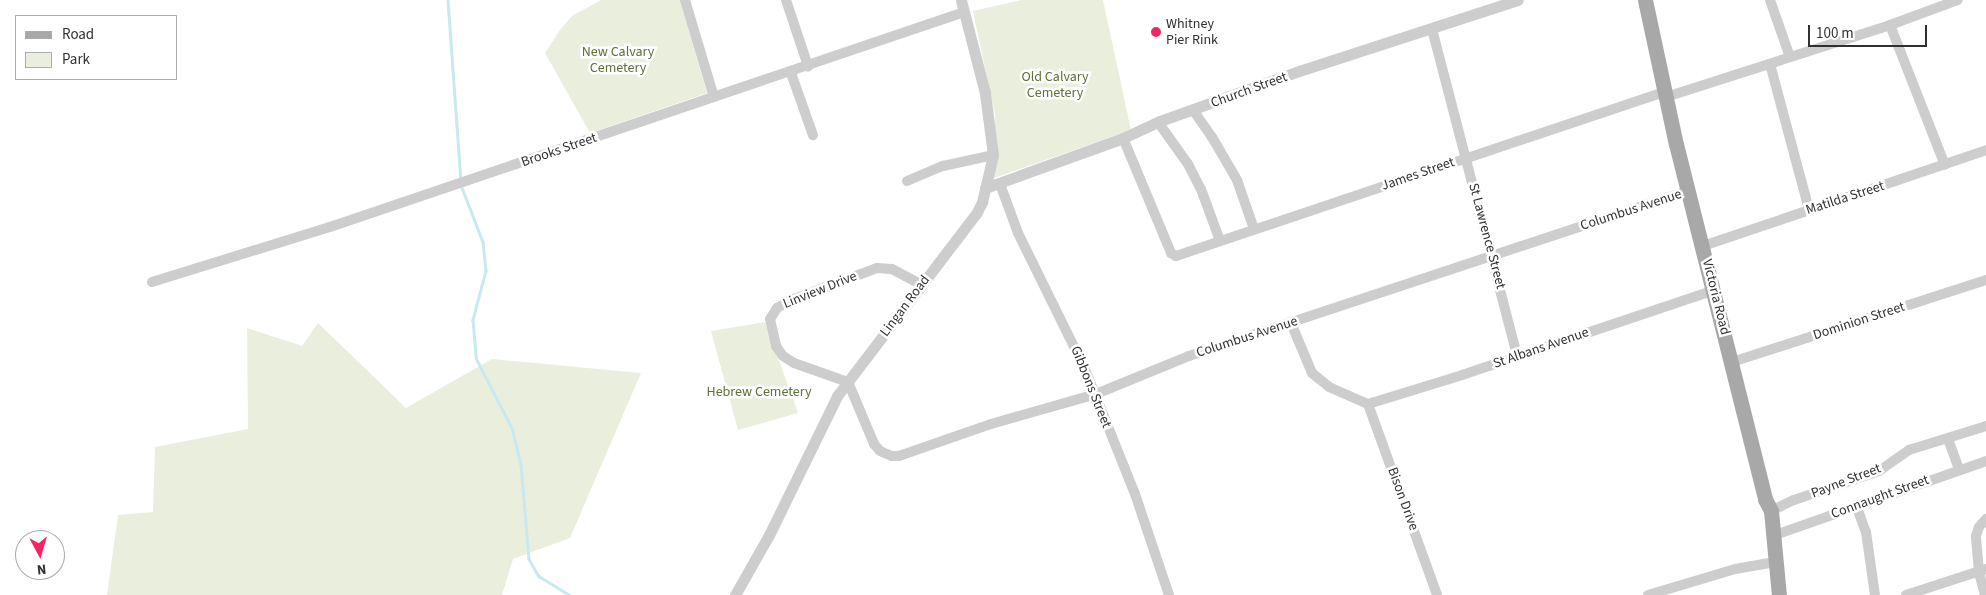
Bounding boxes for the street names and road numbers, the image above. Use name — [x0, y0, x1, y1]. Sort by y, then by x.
street label: Church Street — [1209, 68, 1289, 112]
street label: Brooks Street — [519, 129, 599, 171]
street label: James Street — [1379, 154, 1457, 194]
street label: Matilda Street — [1804, 177, 1886, 219]
street label: St Lawrence Street — [1465, 181, 1509, 291]
street label: Columbus Avenue — [1578, 186, 1684, 234]
street label: Victoria Road — [1699, 257, 1733, 337]
street label: Linview Drive — [781, 268, 859, 312]
street label: Lingan Road — [877, 272, 933, 340]
street label: Dominion Street — [1811, 298, 1907, 344]
street label: Columbus Avenue — [1194, 313, 1300, 361]
street label: St Albans Avenue — [1491, 324, 1591, 372]
street label: Gibbons Street — [1067, 344, 1115, 430]
street label: Payne Street — [1809, 460, 1883, 502]
street label: Bison Drive — [1384, 465, 1422, 533]
street label: Connaught Street — [1829, 472, 1931, 522]

